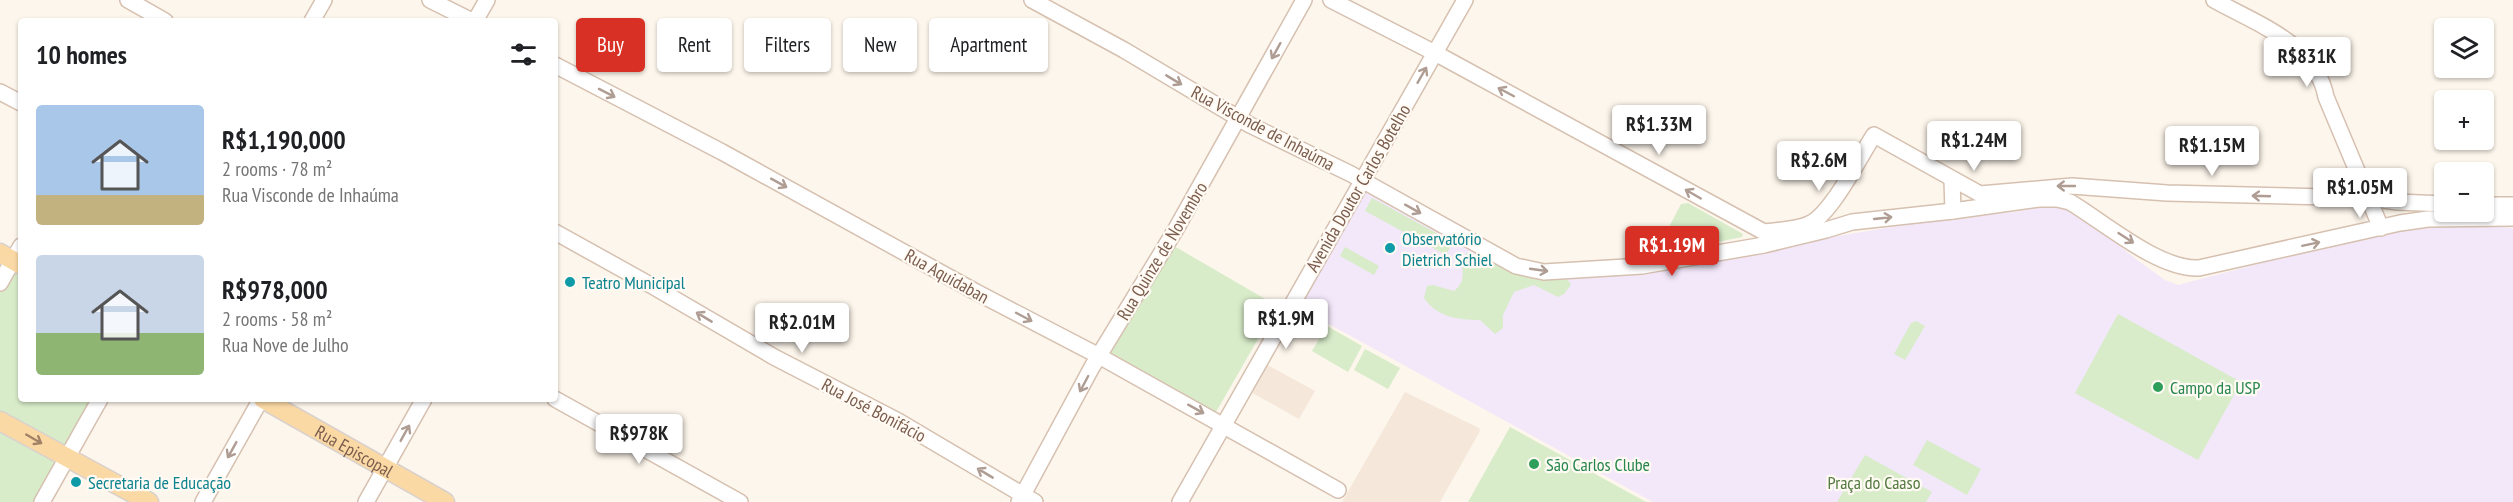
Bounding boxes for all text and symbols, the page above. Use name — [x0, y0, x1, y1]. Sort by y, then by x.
chip: Buy — [576, 18, 645, 72]
chip: Rent — [657, 18, 732, 72]
chip: Filters — [744, 18, 831, 72]
chip: New — [843, 18, 917, 72]
chip: Apartment — [929, 18, 1048, 72]
map controls — [2434, 18, 2494, 222]
button: layers — [2434, 18, 2494, 78]
pin: R$831K — [2258, 37, 2356, 88]
text: 10 homes — [36, 38, 127, 71]
icon: filters — [507, 38, 540, 71]
one-way arrow — [1270, 42, 1282, 59]
text: R$831K — [2278, 43, 2336, 69]
one-way arrow — [1417, 67, 1429, 84]
one-way arrow — [1165, 74, 1182, 86]
street label: Rua Visconde de Inhaúma — [1187, 80, 1339, 176]
one-way arrow — [1498, 86, 1515, 98]
one-way arrow — [597, 87, 615, 99]
button: + — [2434, 90, 2494, 150]
street label: Avenida Doutor Carlos Botelho — [1301, 100, 1416, 276]
pin: R$1.33M — [1604, 105, 1714, 156]
text: R$1.33M — [1626, 111, 1692, 137]
pin: R$1.24M — [1919, 121, 2029, 172]
text: R$1,190,000 — [222, 123, 346, 156]
pin: R$1.15M — [2157, 126, 2267, 177]
text: R$1.24M — [1941, 127, 2007, 153]
icon: home — [84, 129, 156, 201]
text: R$1.15M — [2179, 132, 2245, 158]
pin: R$2.6M — [1770, 141, 1868, 192]
text: R$2.6M — [1791, 147, 1847, 173]
text: 2 rooms · 78 m² — [222, 156, 332, 182]
button: − — [2434, 162, 2494, 222]
pin: R$1.05M — [2305, 168, 2415, 219]
text: R$1.05M — [2327, 174, 2393, 200]
street label: Rua Quinze de Novembro — [1112, 177, 1213, 324]
one-way arrow — [770, 178, 788, 189]
one-way arrow — [2057, 180, 2077, 192]
text: Rua Visconde de Inhaúma — [222, 182, 399, 208]
one-way arrow — [1685, 187, 1702, 199]
one-way arrow — [2251, 190, 2271, 201]
one-way arrow — [1404, 203, 1421, 215]
one-way arrow — [1873, 212, 1893, 223]
pin: R$1.19M — [1617, 226, 1727, 277]
place label: Observatório Dietrich Schiel — [1402, 227, 1493, 271]
text: R$1.19M — [1639, 232, 1705, 258]
one-way arrow — [2117, 232, 2134, 244]
one-way arrow — [2301, 238, 2320, 250]
marker: Observatório Dietrich Schiel — [1383, 241, 1397, 255]
street label: Rua Aquidaban — [901, 243, 993, 309]
one-way arrow — [1529, 265, 1549, 276]
place label: Teatro Municipal — [582, 271, 686, 294]
text: R$978,000 — [222, 273, 328, 306]
marker: Teatro Municipal — [563, 275, 577, 289]
icon: home — [84, 279, 156, 351]
pin: R$1.9M — [1237, 299, 1335, 350]
pin: R$2.01M — [747, 303, 857, 354]
text: R$1.9M — [1258, 305, 1314, 331]
text: 2 rooms · 58 m² — [222, 306, 332, 332]
text: R$2.01M — [769, 309, 835, 335]
one-way arrow — [696, 310, 713, 322]
one-way arrow — [1015, 311, 1032, 323]
text: Rua Nove de Julho — [222, 332, 349, 358]
street label: Rua José Bonifácio — [818, 373, 930, 447]
one-way arrow — [1078, 374, 1089, 392]
place label: Campo da USP — [2170, 376, 2260, 399]
marker: Campo da USP — [2151, 380, 2165, 394]
one-way arrow — [1187, 404, 1204, 416]
pin: R$978K — [590, 414, 688, 465]
street label: Rua Episcopal — [311, 419, 398, 482]
text: R$978K — [610, 420, 668, 446]
one-way arrow — [400, 424, 411, 442]
one-way arrow — [25, 434, 42, 446]
one-way arrow — [226, 441, 238, 458]
place label: São Carlos Clube — [1546, 453, 1650, 476]
marker: São Carlos Clube — [1527, 457, 1541, 471]
one-way arrow — [977, 466, 994, 478]
place label: Secretaria de Educação — [88, 471, 231, 494]
park label: Praça do Caaso — [1828, 471, 1921, 494]
marker: Secretaria de Educação — [69, 475, 83, 489]

